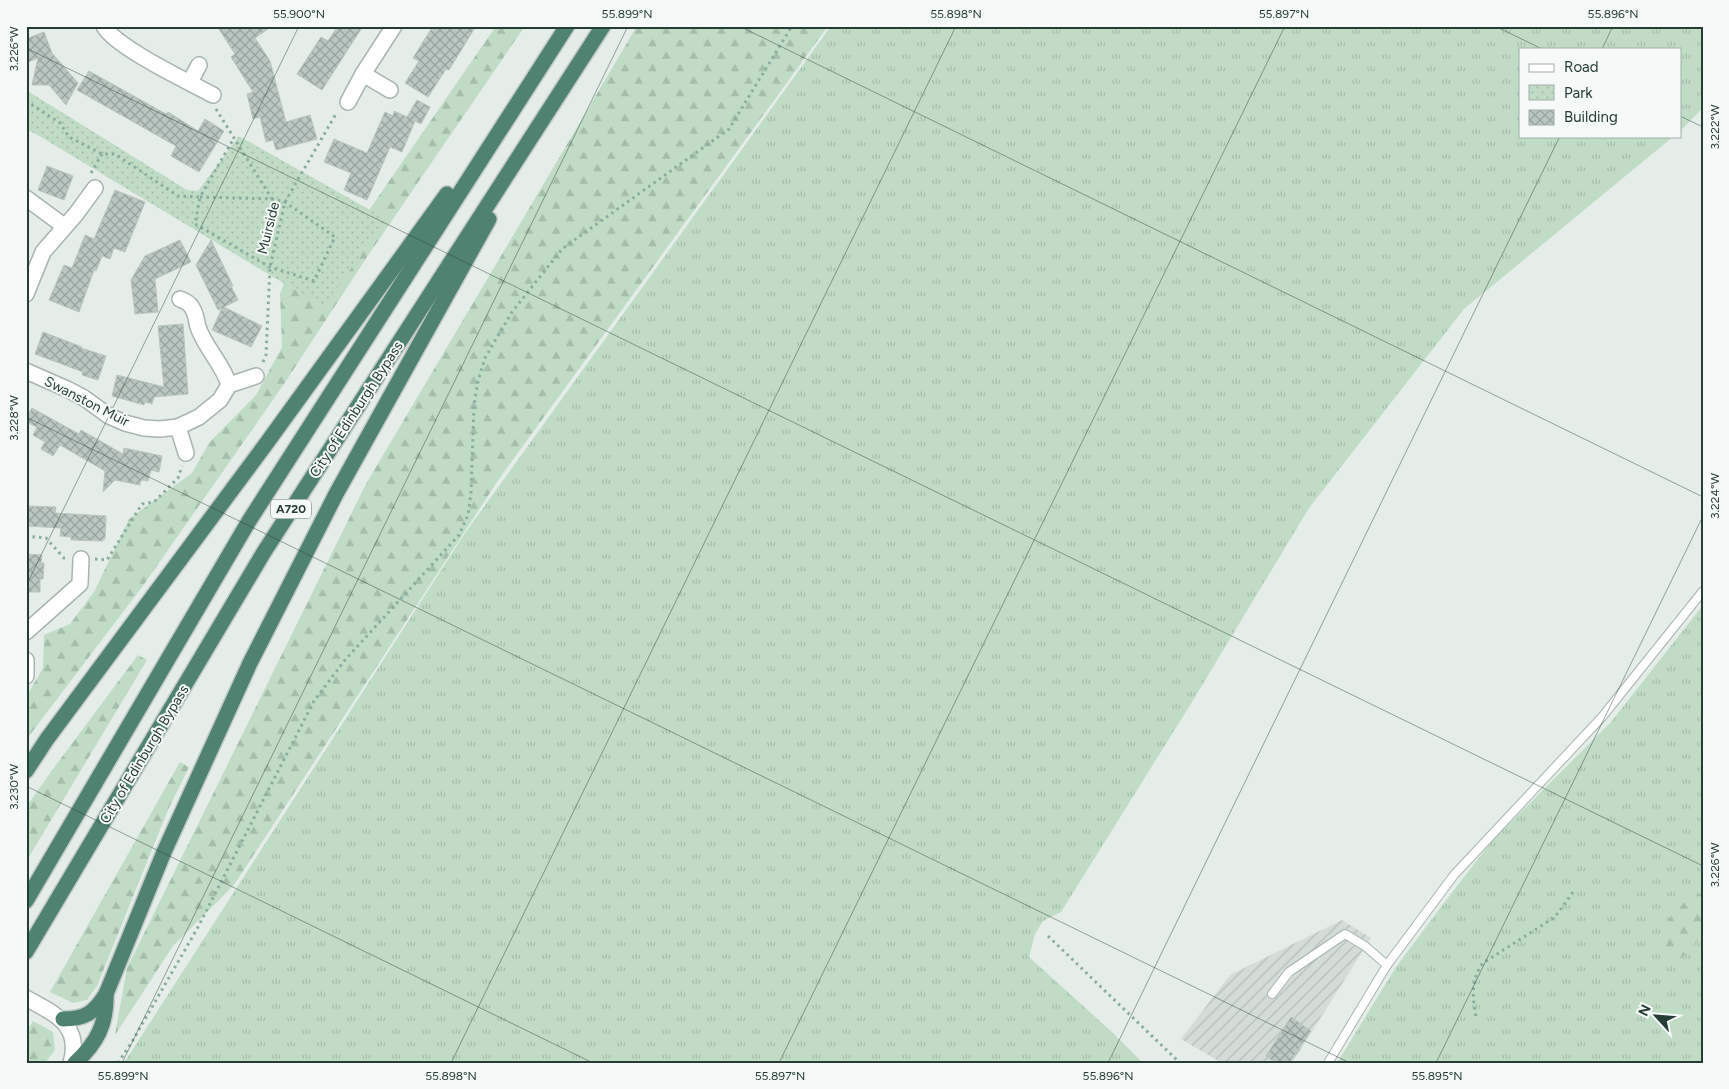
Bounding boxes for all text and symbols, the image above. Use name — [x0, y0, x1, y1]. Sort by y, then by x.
text: 55.900°N — [273, 7, 325, 21]
text: 55.899°N — [602, 7, 652, 21]
text: 55.898°N — [930, 7, 982, 21]
text: 55.897°N — [1259, 7, 1309, 21]
text: 55.896°N — [1588, 7, 1638, 21]
text: 3.226°W — [7, 26, 21, 72]
legend — [1519, 48, 1682, 138]
text: Road — [1564, 58, 1599, 76]
text: Park — [1564, 84, 1593, 102]
text: 3.222°W — [1708, 104, 1722, 150]
text: Building — [1564, 108, 1618, 126]
street label: Muirside — [254, 200, 283, 256]
street label: City of Edinburgh Bypass — [306, 338, 407, 480]
street label: Swanston Muir — [41, 373, 132, 430]
text: 3.228°W — [7, 395, 21, 441]
text: 3.224°W — [1708, 473, 1722, 519]
road number: A720 — [271, 499, 311, 518]
street label: City of Edinburgh Bypass — [96, 682, 192, 827]
text: 3.230°W — [7, 764, 21, 810]
text: 3.226°W — [1708, 842, 1722, 888]
north arrow — [1632, 992, 1682, 1042]
text: N — [1635, 1002, 1655, 1019]
text: 55.899°N — [98, 1069, 148, 1083]
text: 55.898°N — [425, 1069, 477, 1083]
text: 55.897°N — [755, 1069, 805, 1083]
text: 55.896°N — [1083, 1069, 1133, 1083]
text: 55.895°N — [1411, 1069, 1463, 1083]

